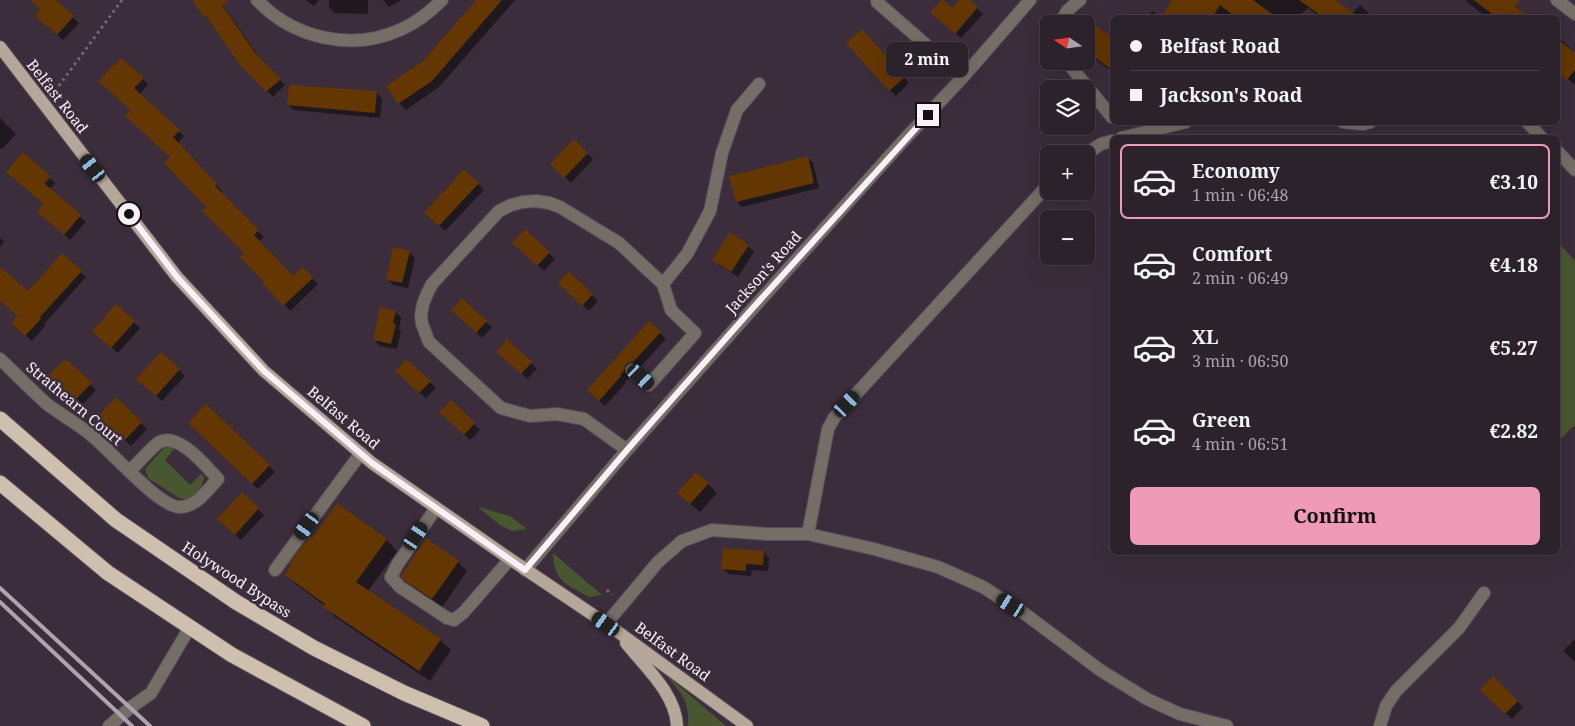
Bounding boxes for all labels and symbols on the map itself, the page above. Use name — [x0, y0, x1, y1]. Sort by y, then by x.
north arrow — [1040, 15, 1095, 70]
callout: 2 min — [887, 42, 969, 78]
street label: Belfast Road — [23, 55, 93, 137]
route end — [917, 104, 939, 126]
car — [77, 152, 108, 184]
route start — [118, 203, 140, 225]
street label: Jackson's Road — [720, 226, 805, 318]
street label: Strathearn Court — [22, 357, 128, 449]
car — [624, 361, 657, 393]
street label: Belfast Road — [304, 381, 384, 453]
car — [831, 388, 862, 420]
car — [292, 509, 321, 543]
car — [401, 519, 430, 553]
street label: Holywood Bypass — [179, 536, 296, 622]
car — [994, 591, 1027, 619]
car — [589, 609, 622, 639]
street label: Belfast Road — [631, 617, 715, 685]

